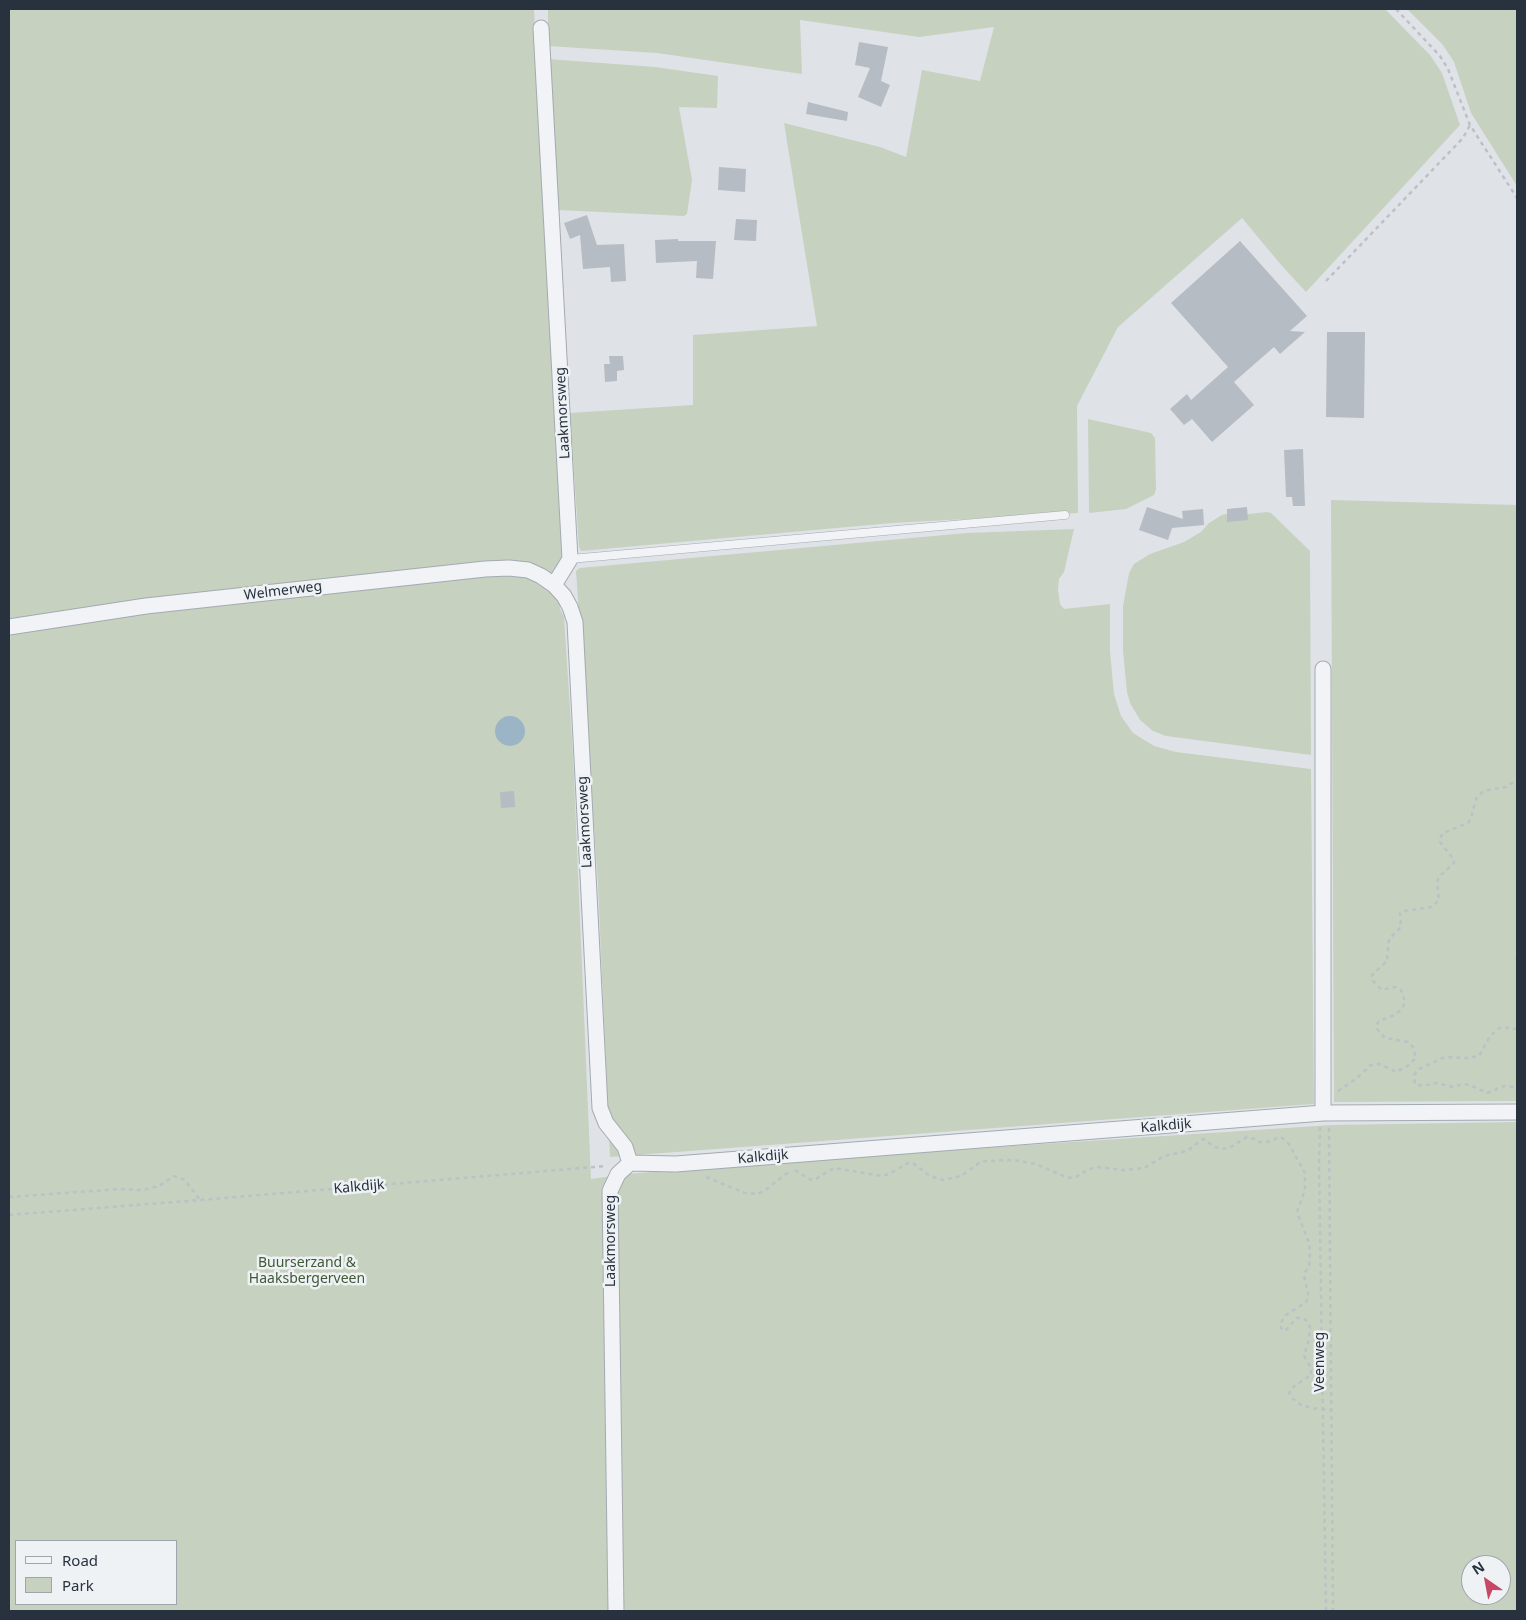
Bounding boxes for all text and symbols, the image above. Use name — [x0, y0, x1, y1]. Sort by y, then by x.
street label: Laakmorsweg — [552, 367, 574, 459]
street label: Welmerweg — [243, 578, 323, 604]
street label: Laakmorsweg — [574, 776, 596, 868]
street label: Kalkdijk — [1140, 1115, 1192, 1137]
street label: Kalkdijk — [737, 1146, 789, 1168]
street label: Kalkdijk — [333, 1176, 385, 1198]
street label: Laakmorsweg — [603, 1195, 619, 1287]
park label: Buurserzand & Haaksbergerveen — [249, 1255, 365, 1288]
street label: Veenweg — [1312, 1332, 1328, 1392]
legend — [15, 1540, 178, 1605]
text: Road — [62, 1550, 98, 1570]
north arrow — [1461, 1555, 1511, 1605]
text: N — [1468, 1557, 1488, 1579]
text: Park — [62, 1575, 94, 1595]

